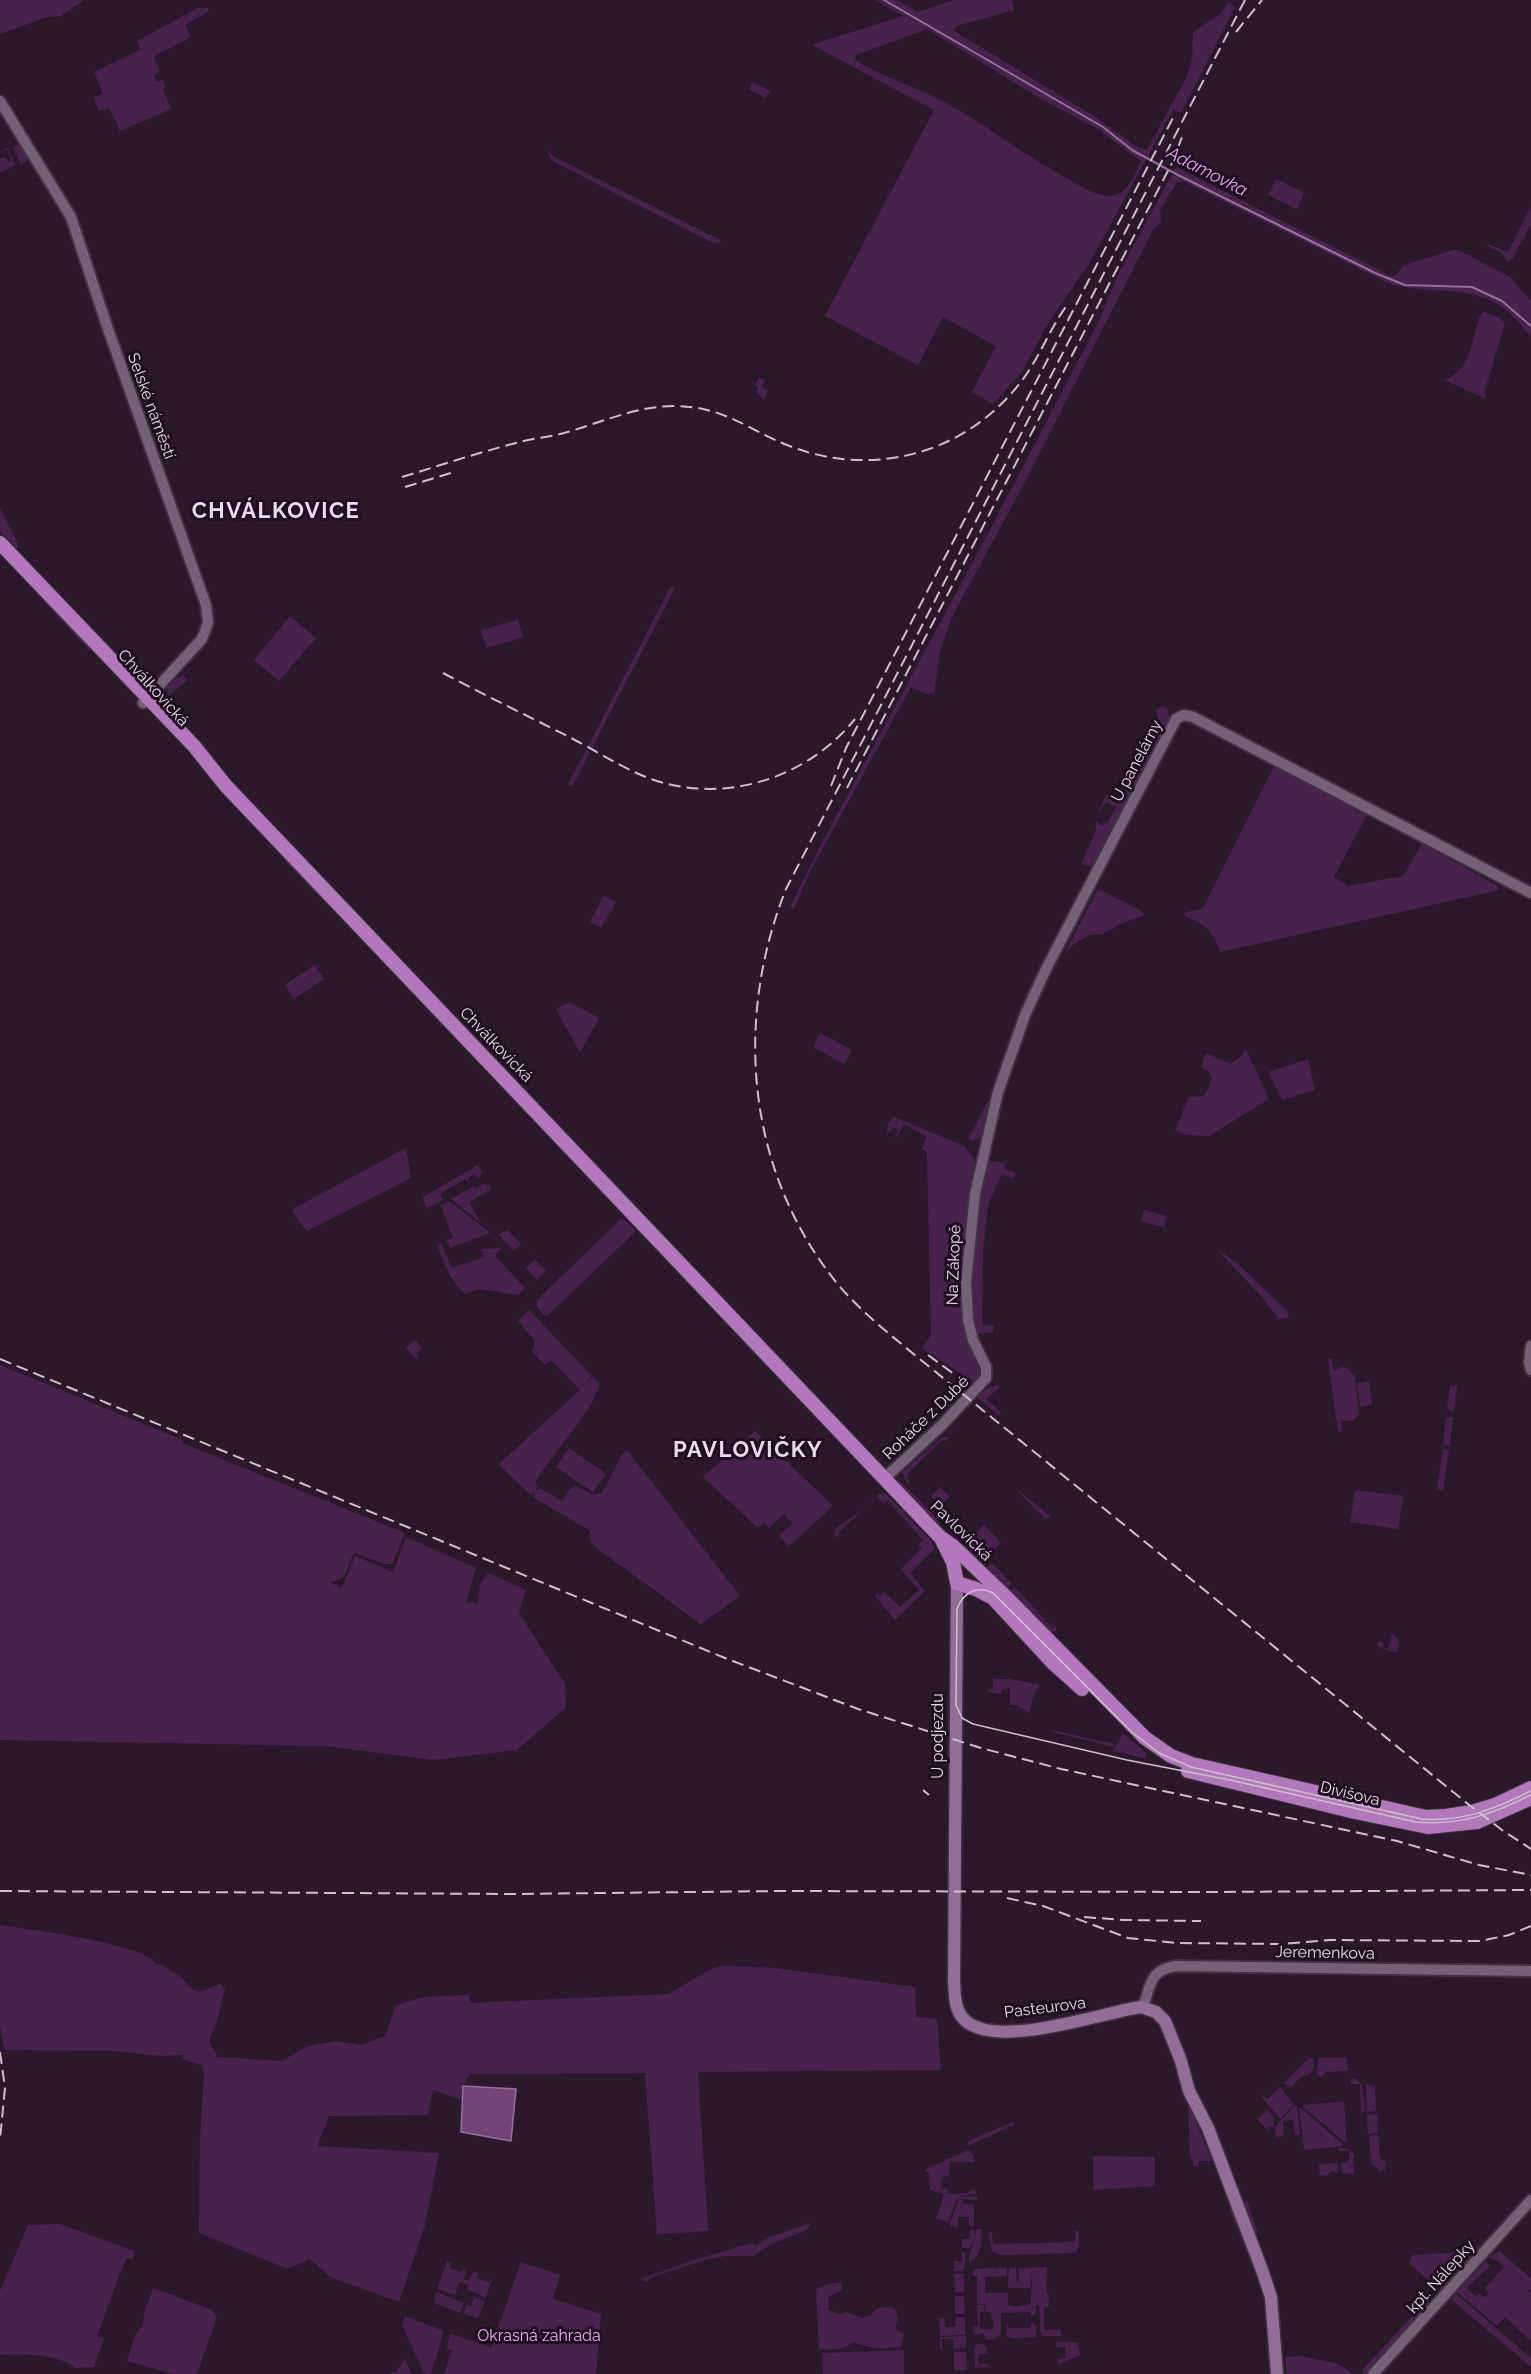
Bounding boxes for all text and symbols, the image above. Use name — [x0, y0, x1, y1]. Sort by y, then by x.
water label: Adamovka — [1163, 142, 1251, 202]
street label: Selské náměstí — [123, 350, 179, 462]
district label: CHVÁLKOVICE — [192, 498, 360, 524]
street label: Chválkovická — [113, 646, 193, 730]
street label: U panelárny — [1107, 717, 1167, 805]
street label: Chválkovická — [455, 1004, 537, 1086]
street label: Na Zákopě — [943, 1224, 965, 1306]
street label: Roháče z Dubé — [879, 1372, 973, 1464]
district label: PAVLOVIČKY — [673, 1437, 823, 1463]
street label: Pavlovická — [926, 1497, 996, 1565]
street label: U podjezdu — [928, 1693, 948, 1779]
street label: Divišova — [1318, 1778, 1382, 1810]
street label: Jeremenkova — [1275, 1943, 1375, 1963]
street label: Pasteurova — [1003, 1993, 1087, 2023]
street label: kpt. Nálepky — [1403, 2236, 1479, 2318]
park label: Okrasná zahrada — [477, 2326, 601, 2346]

